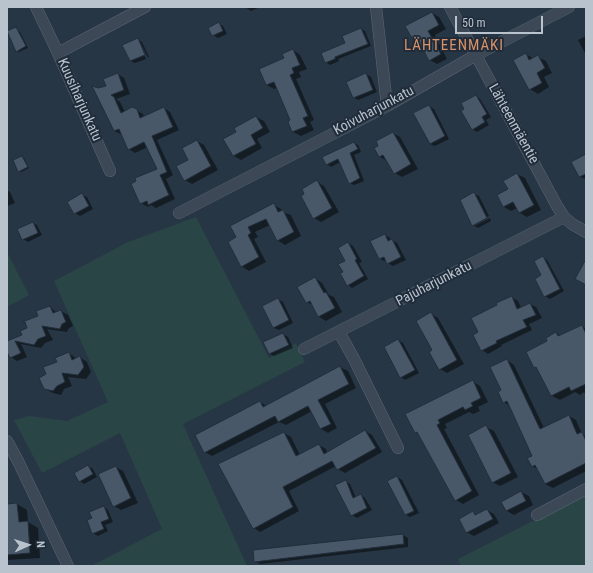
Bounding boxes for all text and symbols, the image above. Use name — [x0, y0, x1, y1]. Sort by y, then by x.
scale bar — [457, 8, 545, 34]
text: 50 m — [462, 16, 486, 30]
district label: LÄHTEENMÄKI — [404, 37, 504, 55]
street label: Kuusiharjunkatu — [53, 56, 105, 144]
street label: Lähteenmäentie — [484, 81, 542, 167]
street label: Koivuharjunkatu — [331, 83, 417, 139]
street label: Pajuharjunkatu — [393, 258, 475, 310]
north arrow — [8, 525, 48, 565]
text: N — [34, 541, 47, 548]

